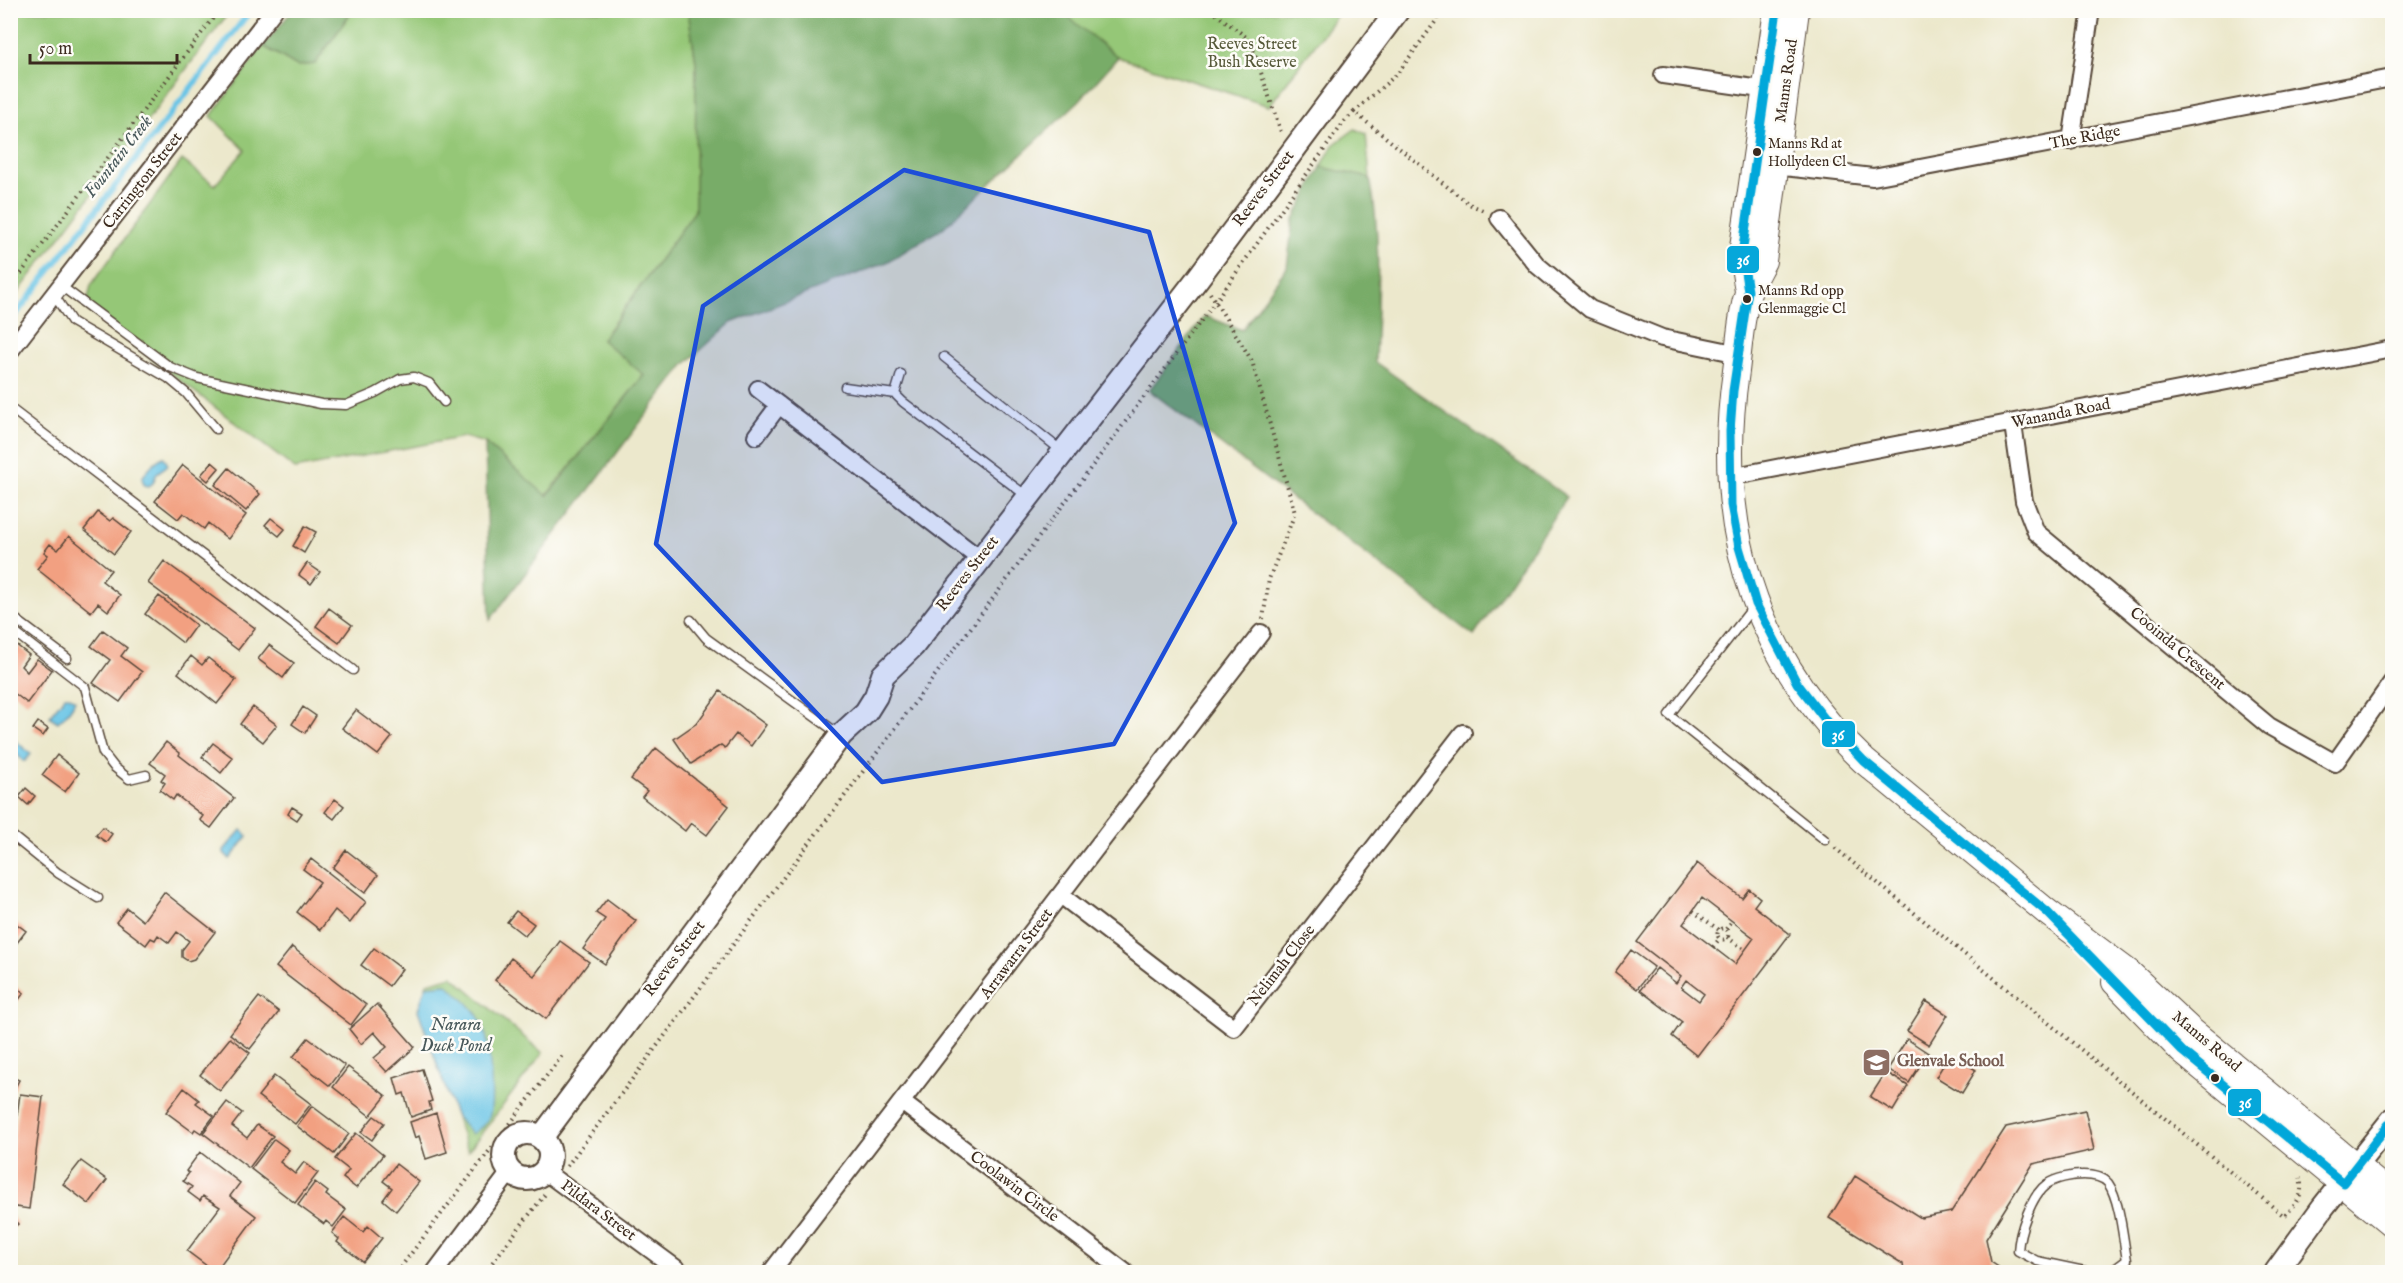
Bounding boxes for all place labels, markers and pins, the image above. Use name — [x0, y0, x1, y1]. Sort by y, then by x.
place label: Manns Rd at Hollydeen Cl — [1768, 135, 1846, 171]
marker: Manns Rd at Hollydeen Cl — [1751, 146, 1763, 158]
place label: Manns Rd opp Glenmaggie Cl — [1758, 282, 1846, 318]
marker: Manns Rd opp Glenmaggie Cl — [1741, 293, 1753, 305]
school or university icon: Glenvale School — [1860, 1046, 1892, 1078]
place label: Glenvale School — [1897, 1052, 2005, 1072]
unlabelled marker — [2209, 1072, 2221, 1084]

